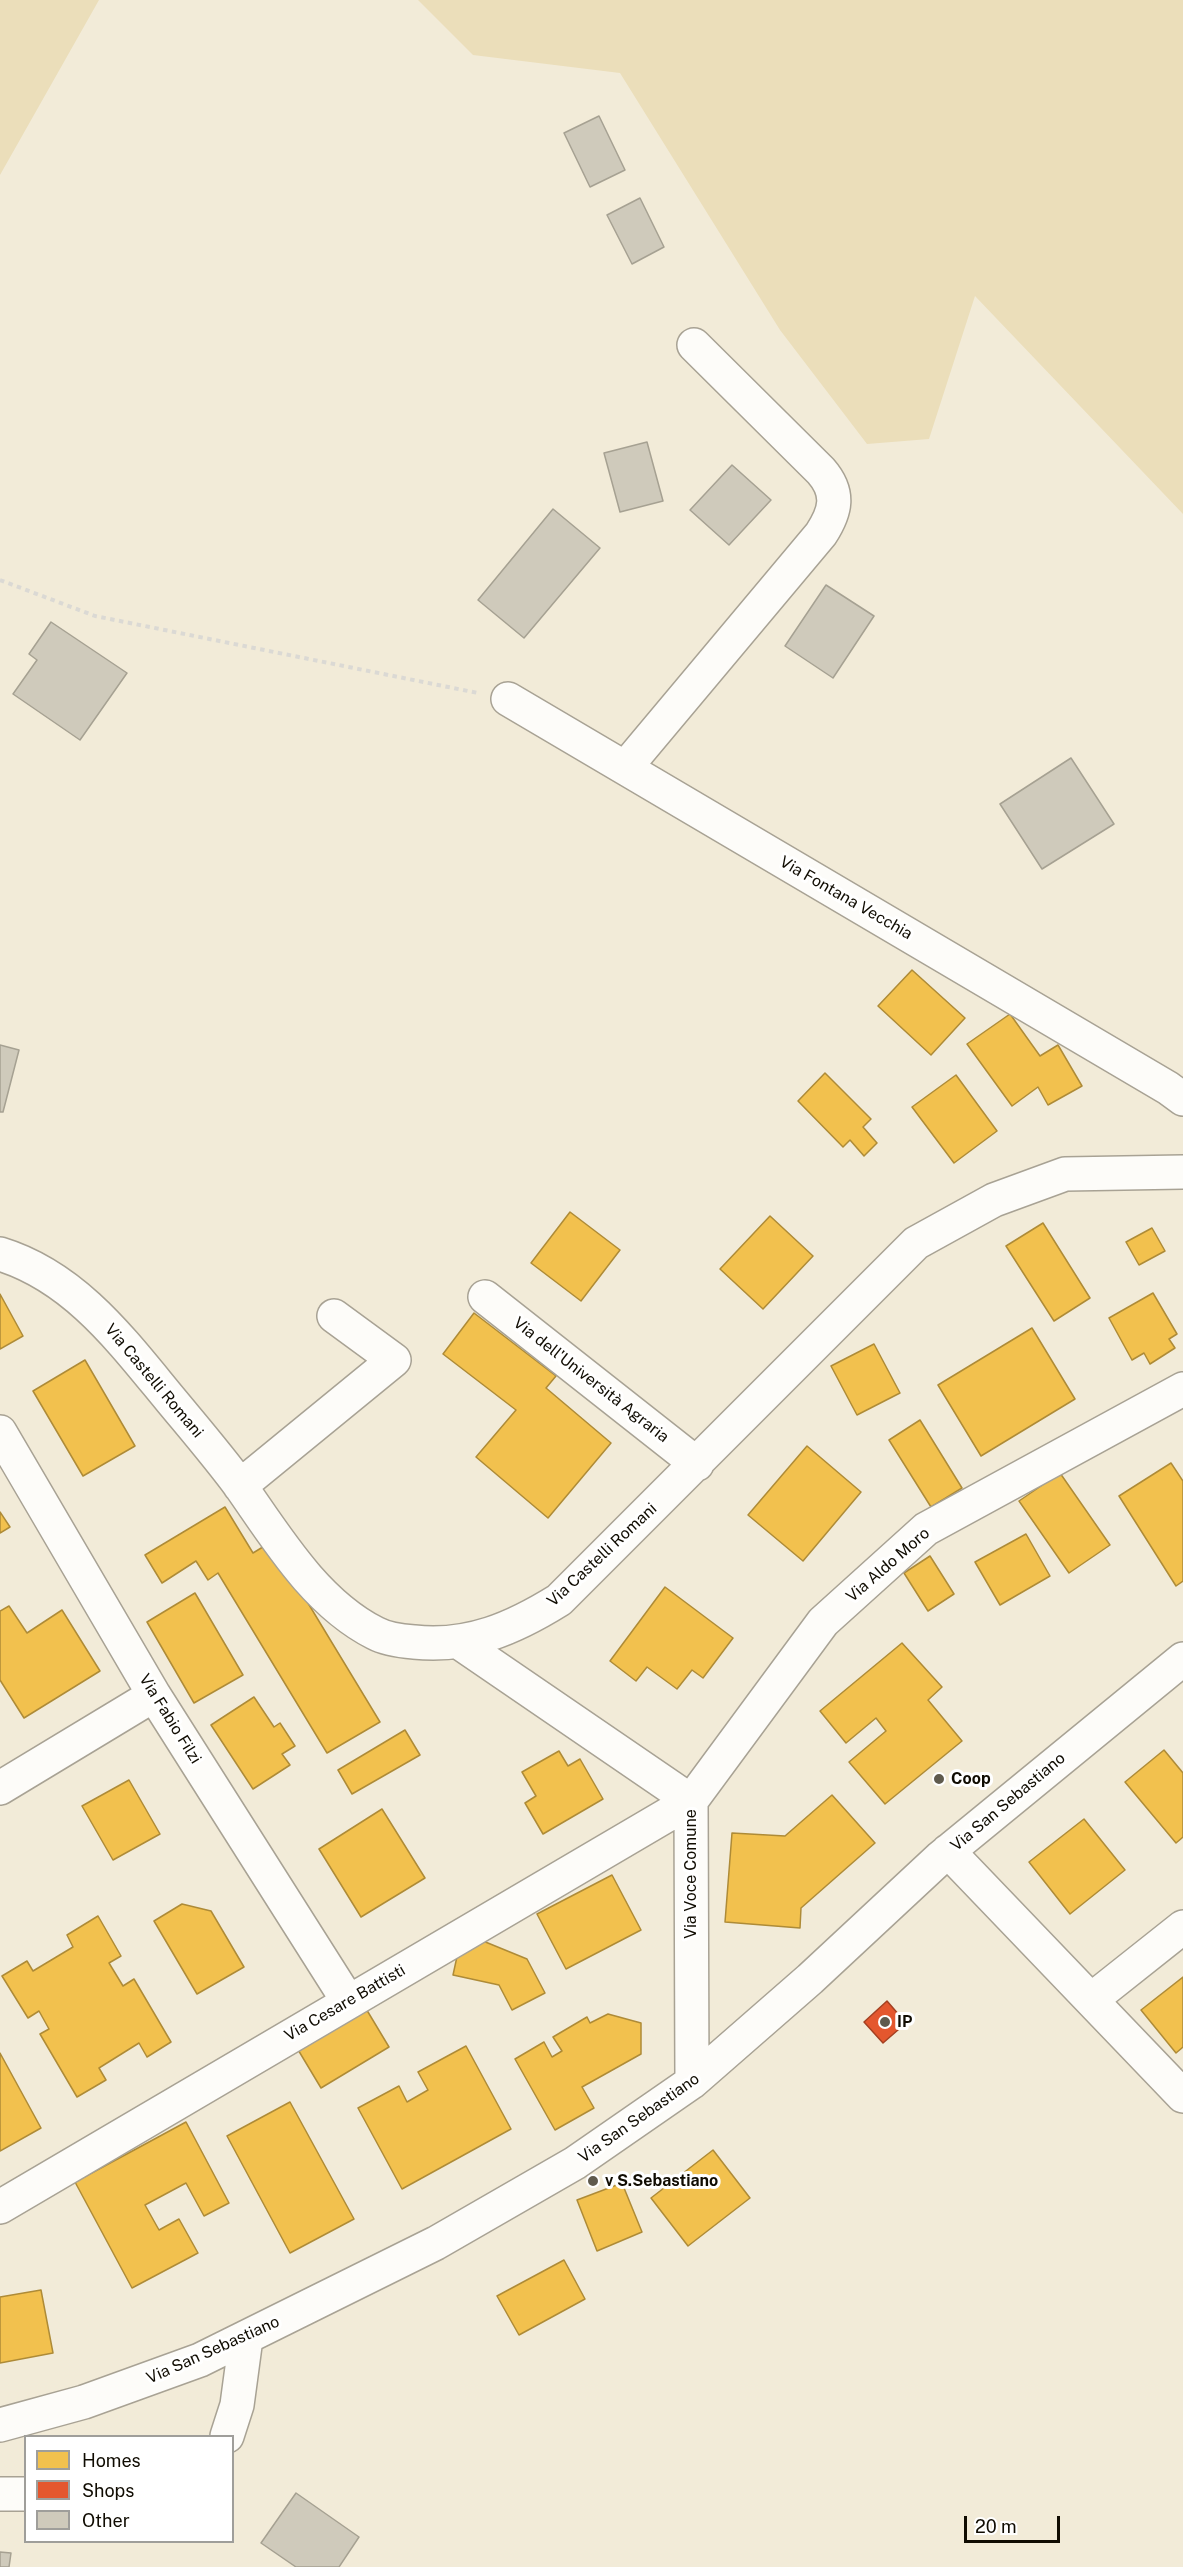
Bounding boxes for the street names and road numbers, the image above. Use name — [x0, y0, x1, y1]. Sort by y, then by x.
street label: Via Fontana Vecchia — [776, 852, 916, 944]
street label: Via dell'Università Agraria — [509, 1313, 673, 1447]
street label: Via Castelli Romani — [101, 1320, 207, 1442]
street label: Via Castelli Romani — [543, 1499, 661, 1611]
street label: Via Aldo Moro — [842, 1524, 934, 1606]
street label: Via Fabio Filzi — [135, 1671, 205, 1767]
street label: Via San Sebastiano — [947, 1749, 1069, 1855]
street label: Via Voce Comune — [681, 1809, 701, 1939]
street label: Via Cesare Battisti — [281, 1961, 409, 2045]
street label: Via San Sebastiano — [575, 2069, 703, 2167]
street label: Via San Sebastiano — [144, 2312, 282, 2388]

